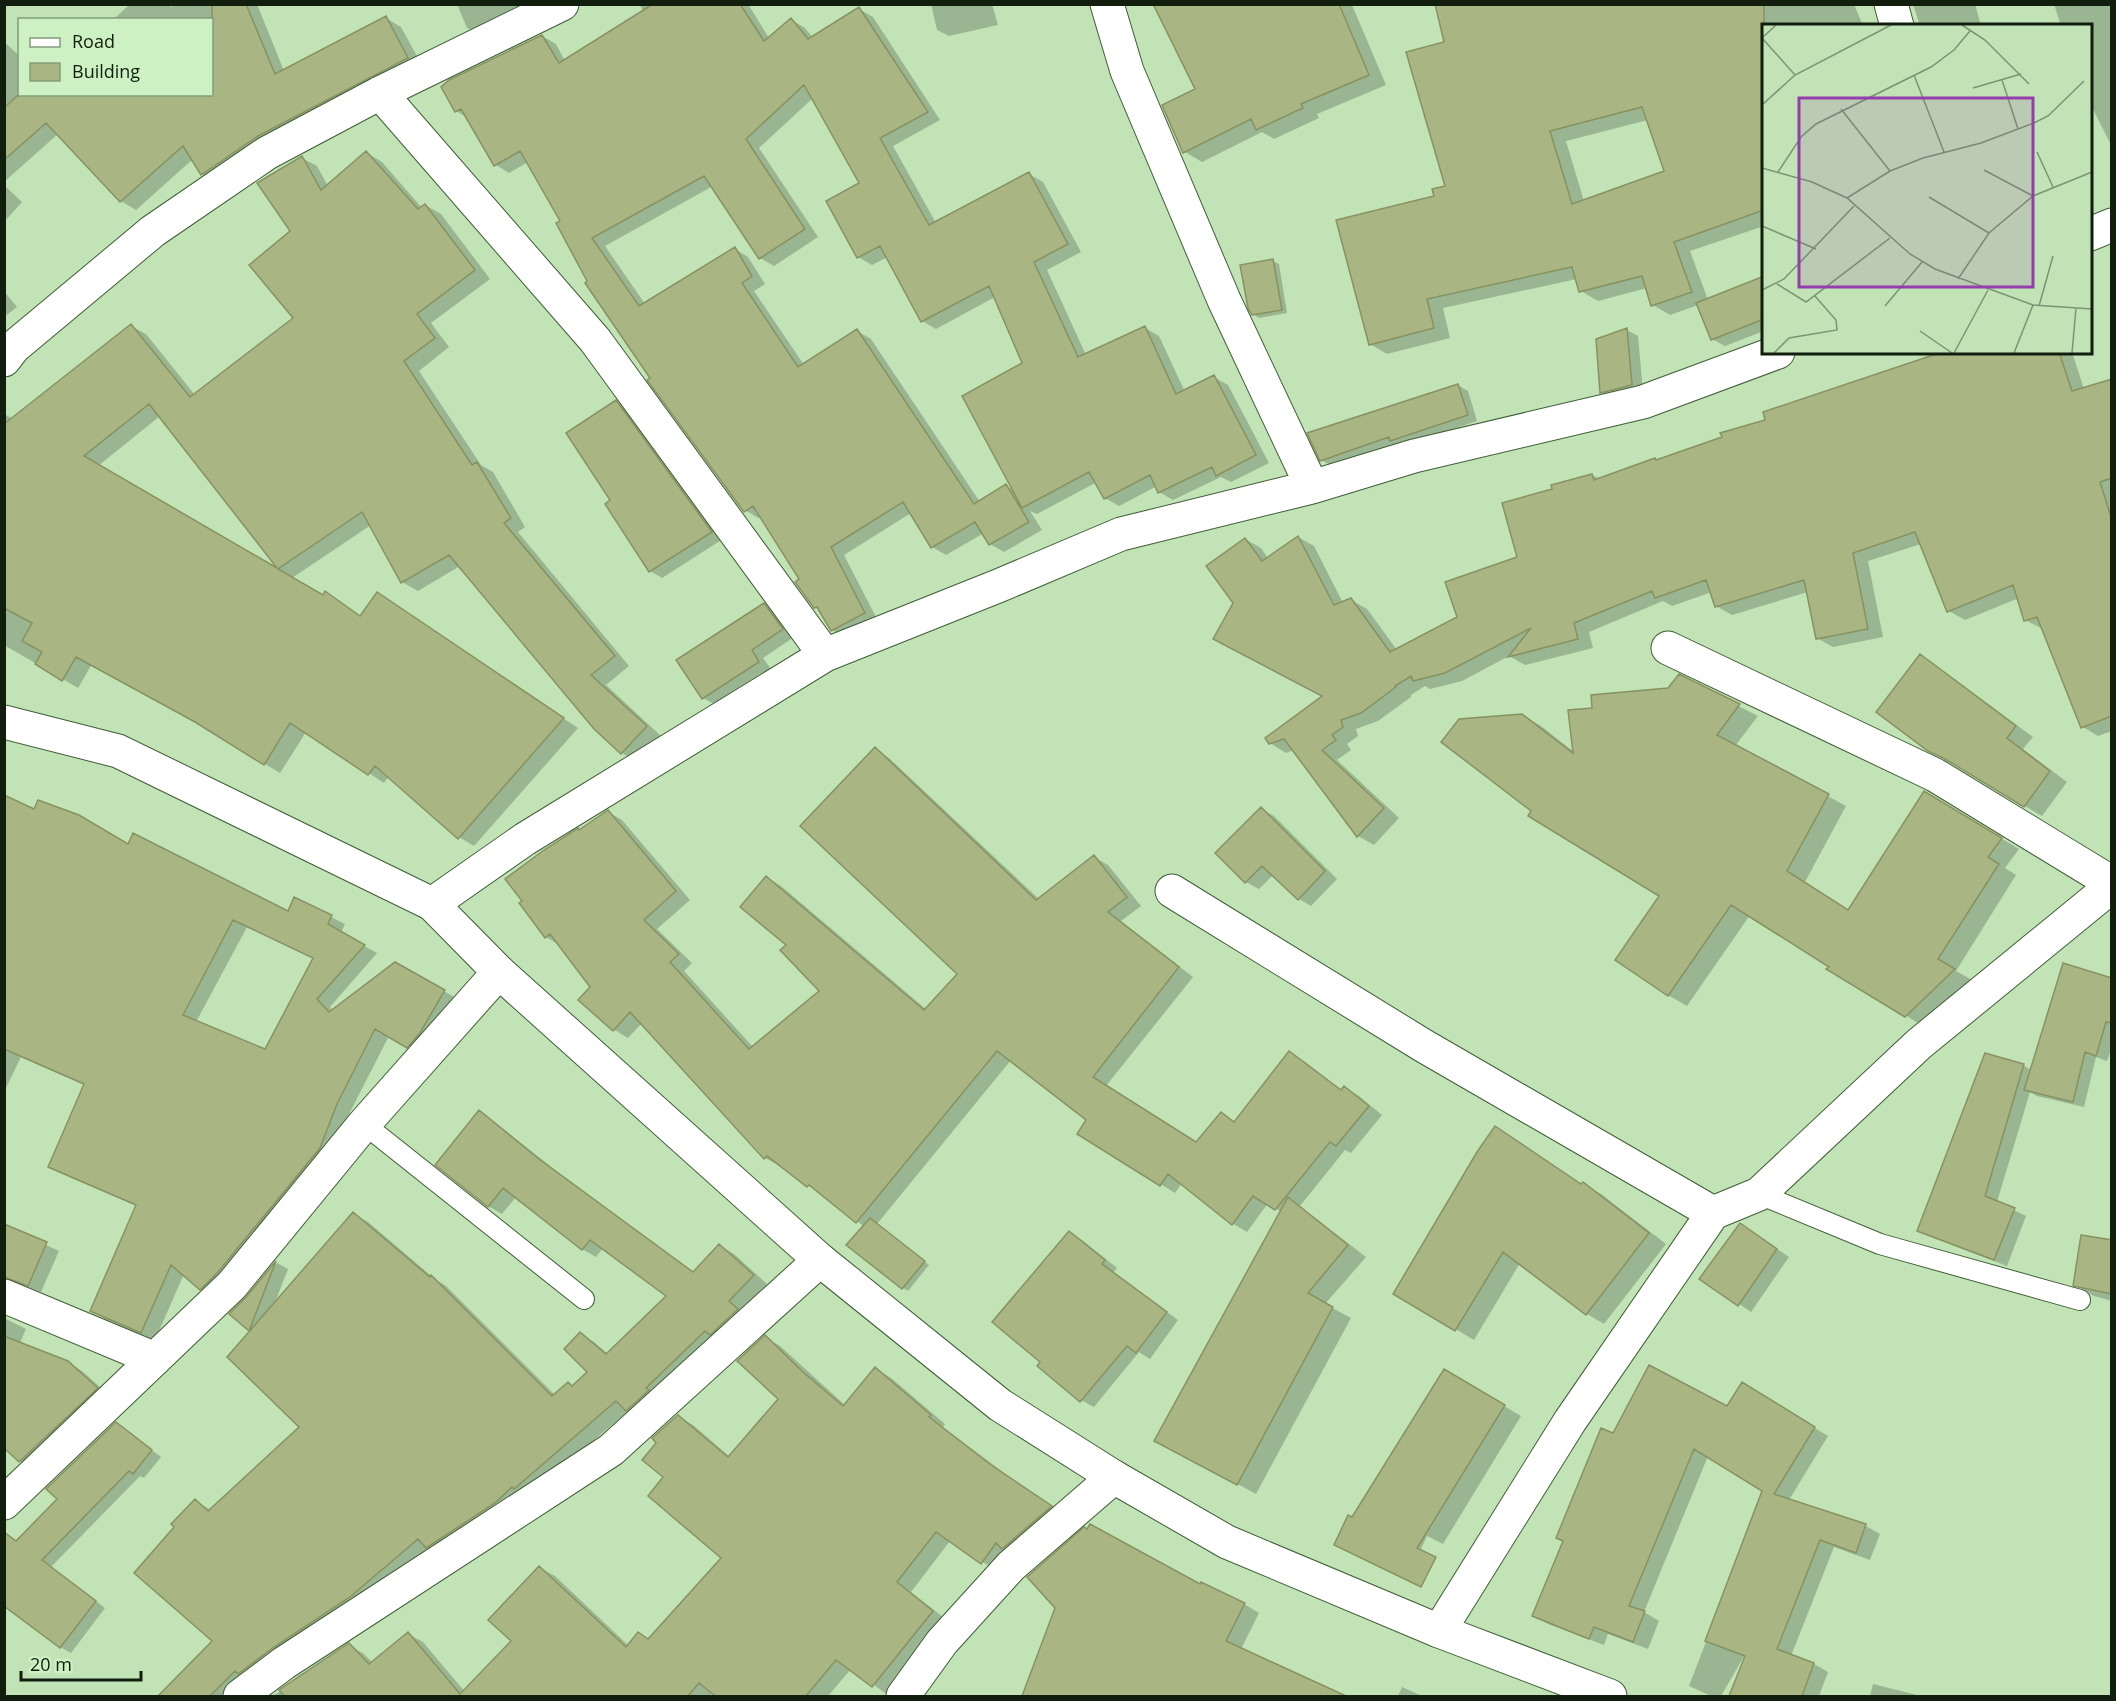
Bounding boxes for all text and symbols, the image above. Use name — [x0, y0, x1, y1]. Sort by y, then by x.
legend — [18, 18, 213, 96]
inset map — [1762, 24, 2092, 354]
text: Road — [72, 29, 115, 53]
text: Building — [72, 59, 140, 83]
scale bar — [21, 1644, 141, 1682]
text: 20 m — [30, 1652, 72, 1676]

